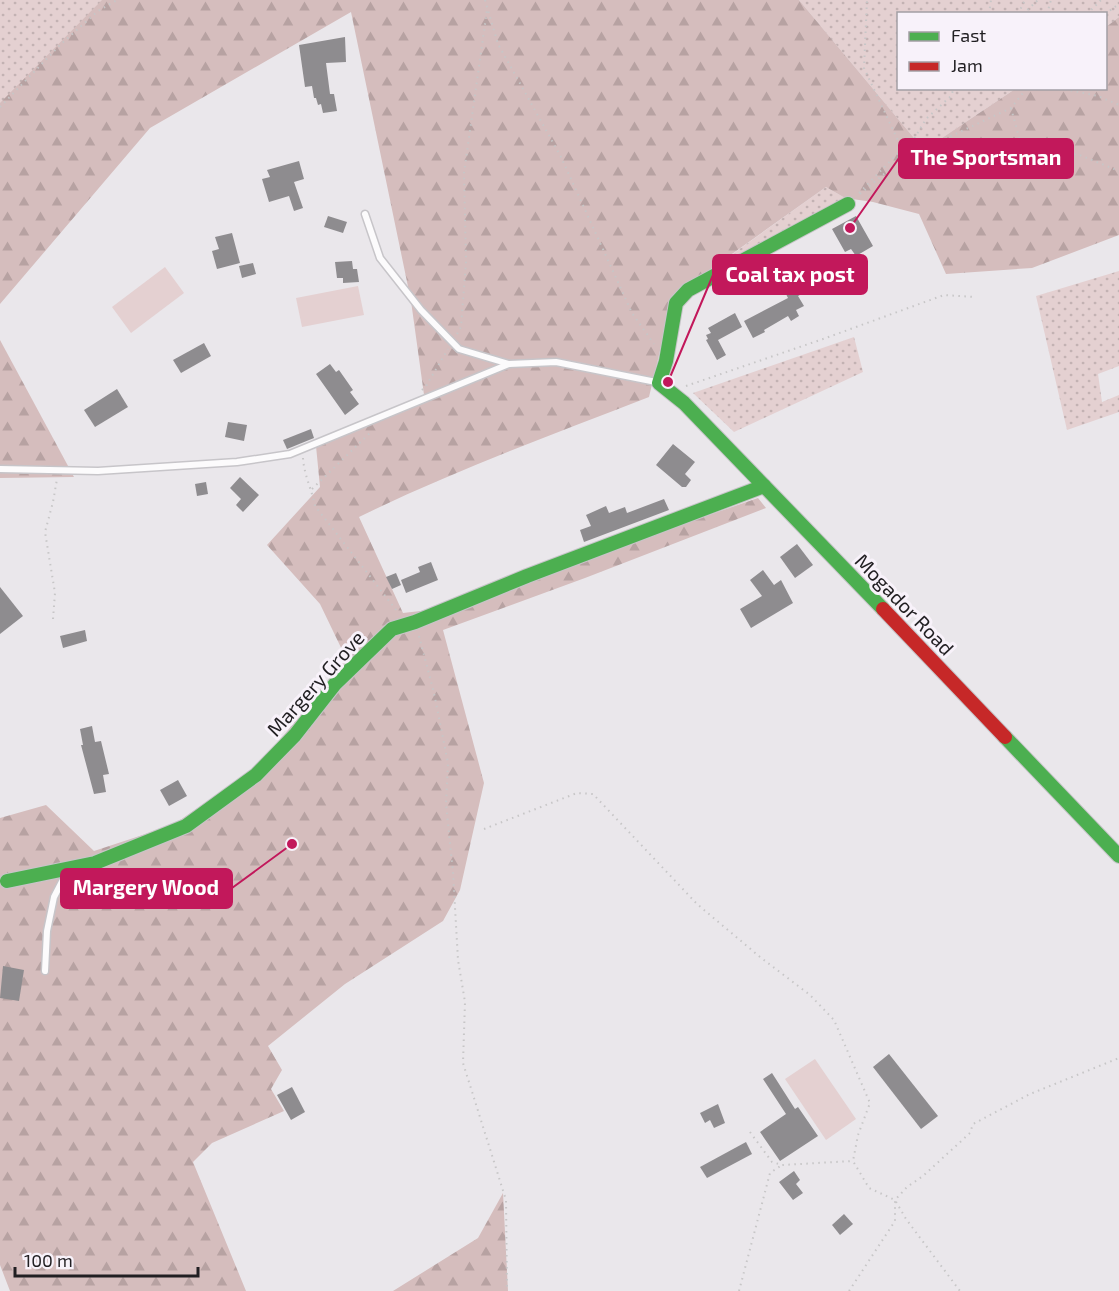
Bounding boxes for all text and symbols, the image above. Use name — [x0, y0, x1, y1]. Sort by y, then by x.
legend — [897, 12, 1107, 90]
text: Fast — [951, 24, 986, 46]
text: Jam — [951, 54, 983, 76]
callout: The Sportsman — [899, 139, 1073, 178]
text: The Sportsman — [911, 144, 1061, 169]
callout: Coal tax post — [713, 255, 867, 294]
text: Coal tax post — [725, 261, 855, 286]
street label: Mogador Road — [851, 548, 959, 660]
street label: Margery Grove — [261, 625, 369, 741]
callout: Margery Wood — [61, 869, 232, 908]
text: Margery Wood — [73, 874, 219, 900]
scale bar — [15, 1240, 198, 1278]
text: 100 m — [24, 1249, 73, 1271]

